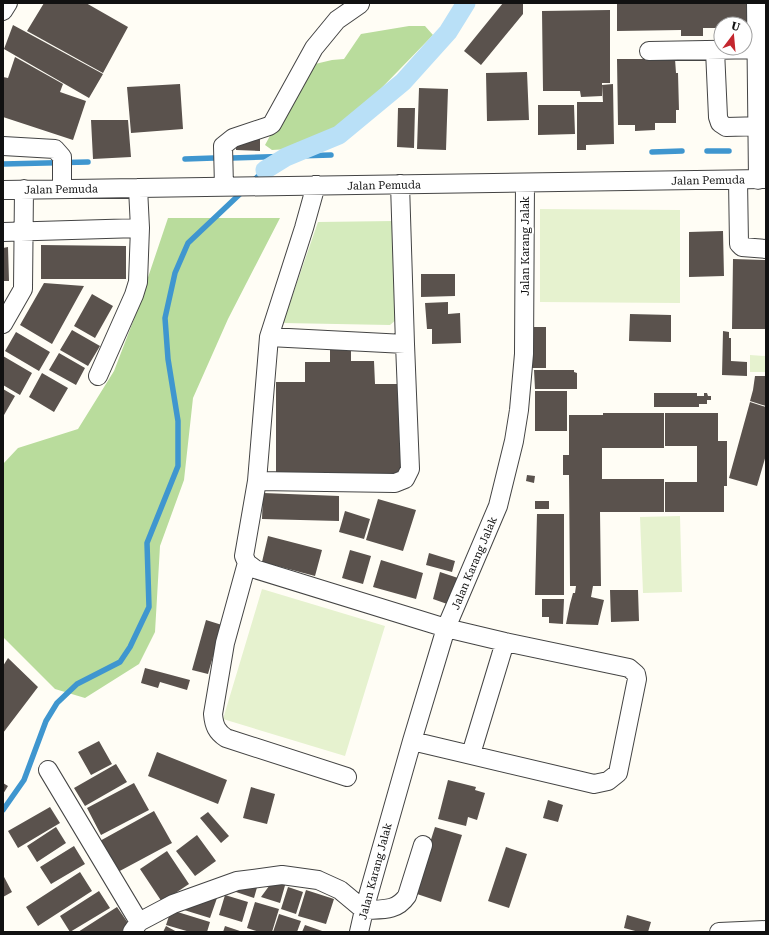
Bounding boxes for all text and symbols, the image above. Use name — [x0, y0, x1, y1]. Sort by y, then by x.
north arrow — [713, 16, 753, 56]
text: U — [730, 19, 742, 34]
street label: Jalan Pemuda — [671, 173, 745, 188]
street label: Jalan Pemuda — [347, 178, 421, 193]
street label: Jalan Pemuda — [24, 182, 98, 197]
street label: Jalan Karang Jalak — [519, 196, 532, 296]
street label: Jalan Karang Jalak — [449, 515, 500, 612]
street label: Jalan Karang Jalak — [356, 821, 395, 921]

